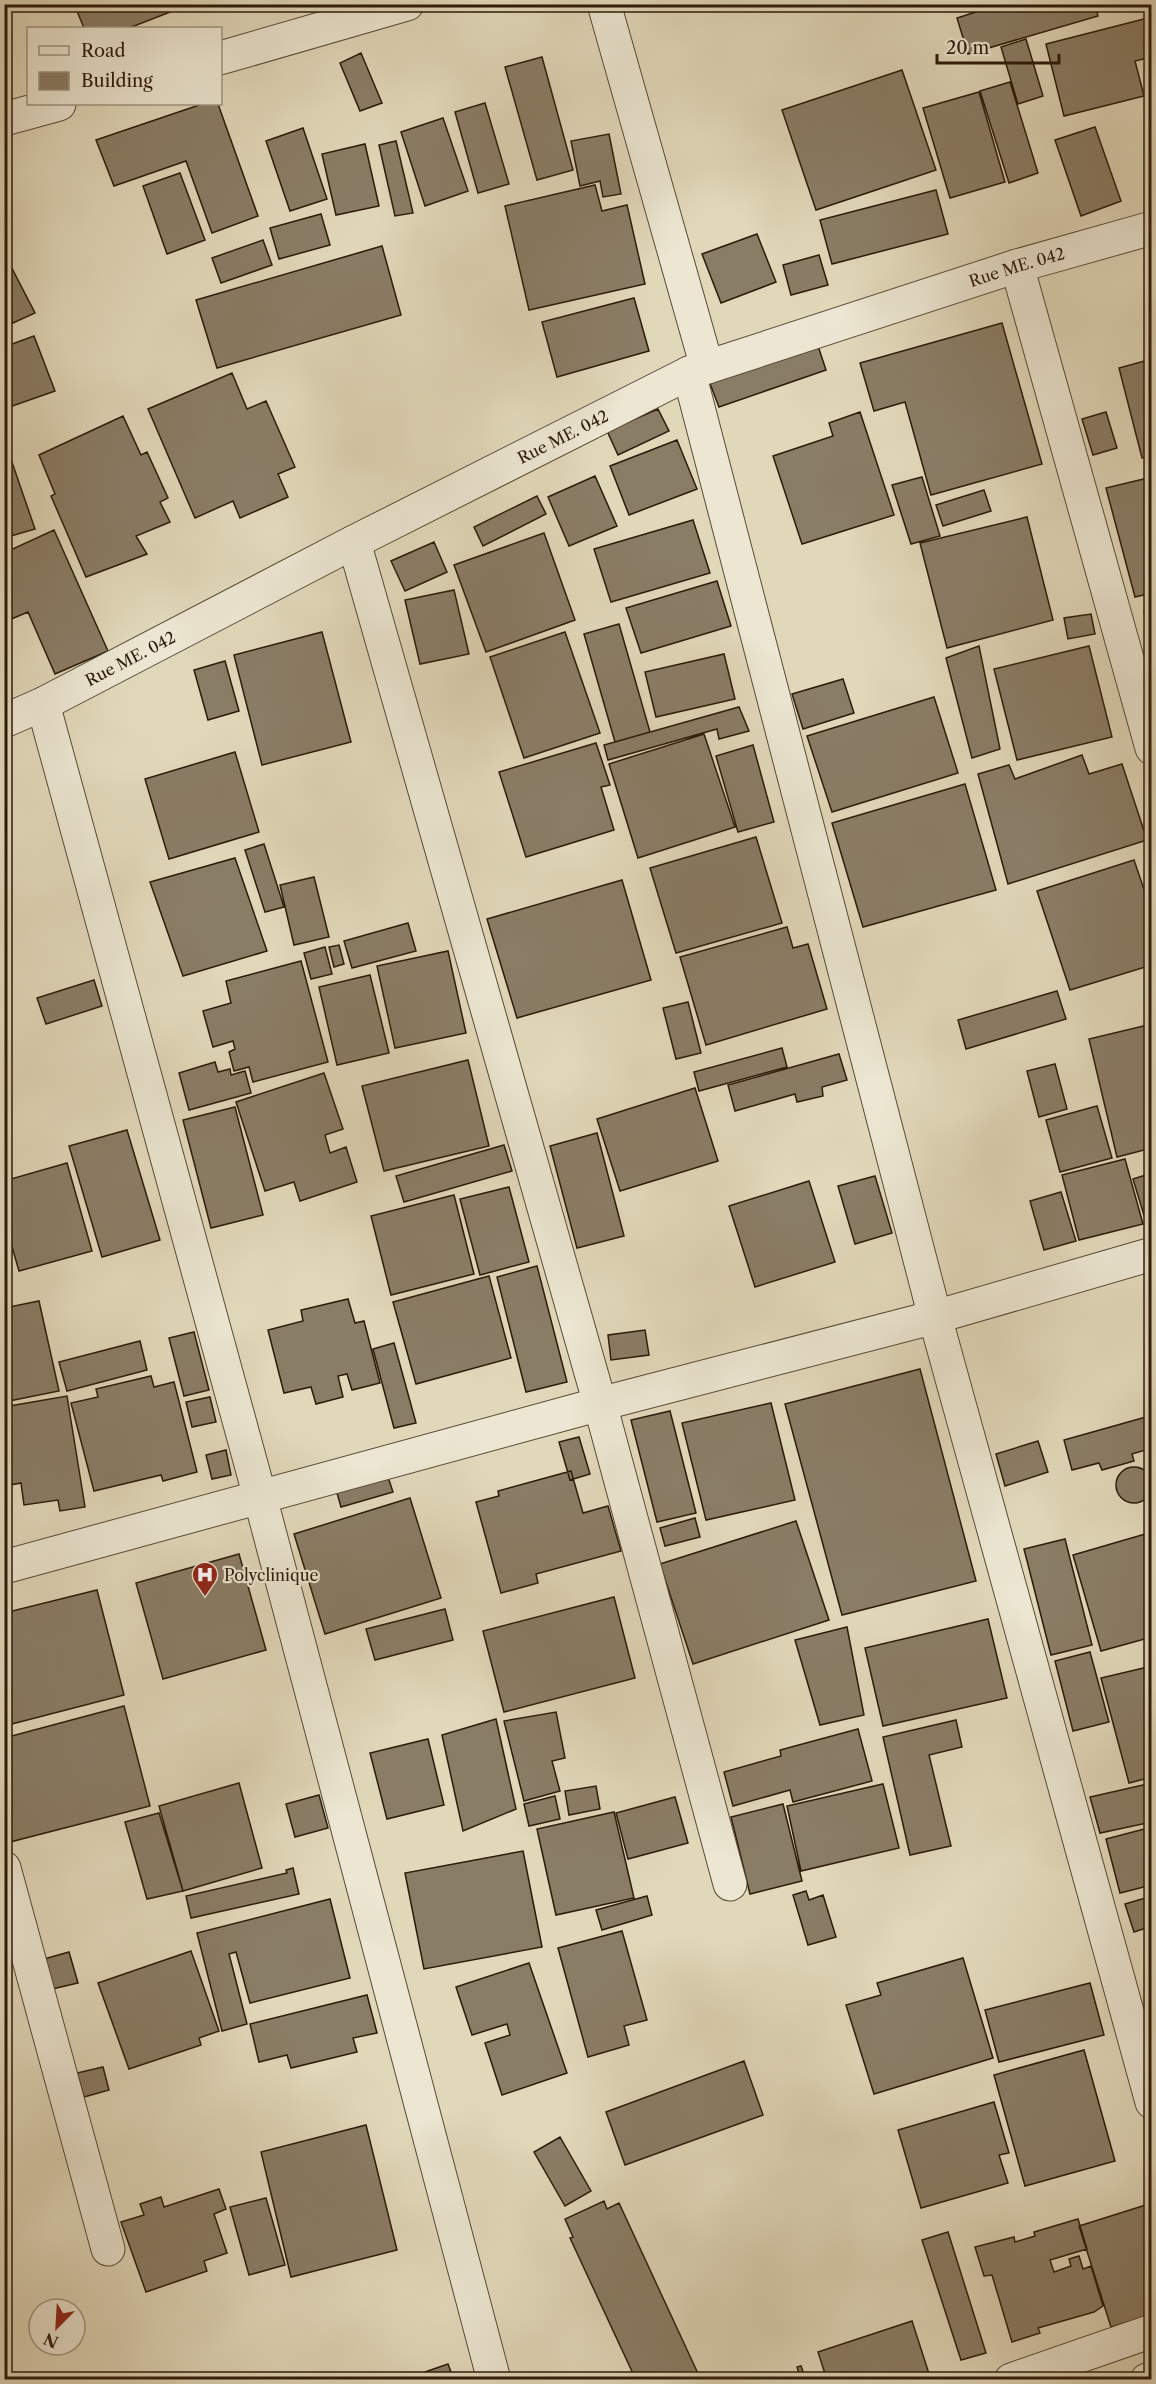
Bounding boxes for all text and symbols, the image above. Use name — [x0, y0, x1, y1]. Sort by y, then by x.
legend — [27, 27, 222, 105]
scale bar — [937, 27, 1058, 65]
text: 20 m — [946, 37, 990, 59]
text: Road — [81, 40, 126, 62]
text: Building — [81, 70, 153, 92]
street label: Rue ME. 042 — [966, 243, 1067, 291]
street label: Rue ME. 042 — [514, 405, 611, 468]
street label: Rue ME. 042 — [82, 627, 179, 690]
hospital icon: Polyclinique — [190, 1560, 220, 1598]
place label: Polyclinique — [224, 1565, 318, 1585]
north arrow — [27, 2297, 87, 2357]
text: N — [40, 2329, 61, 2353]

